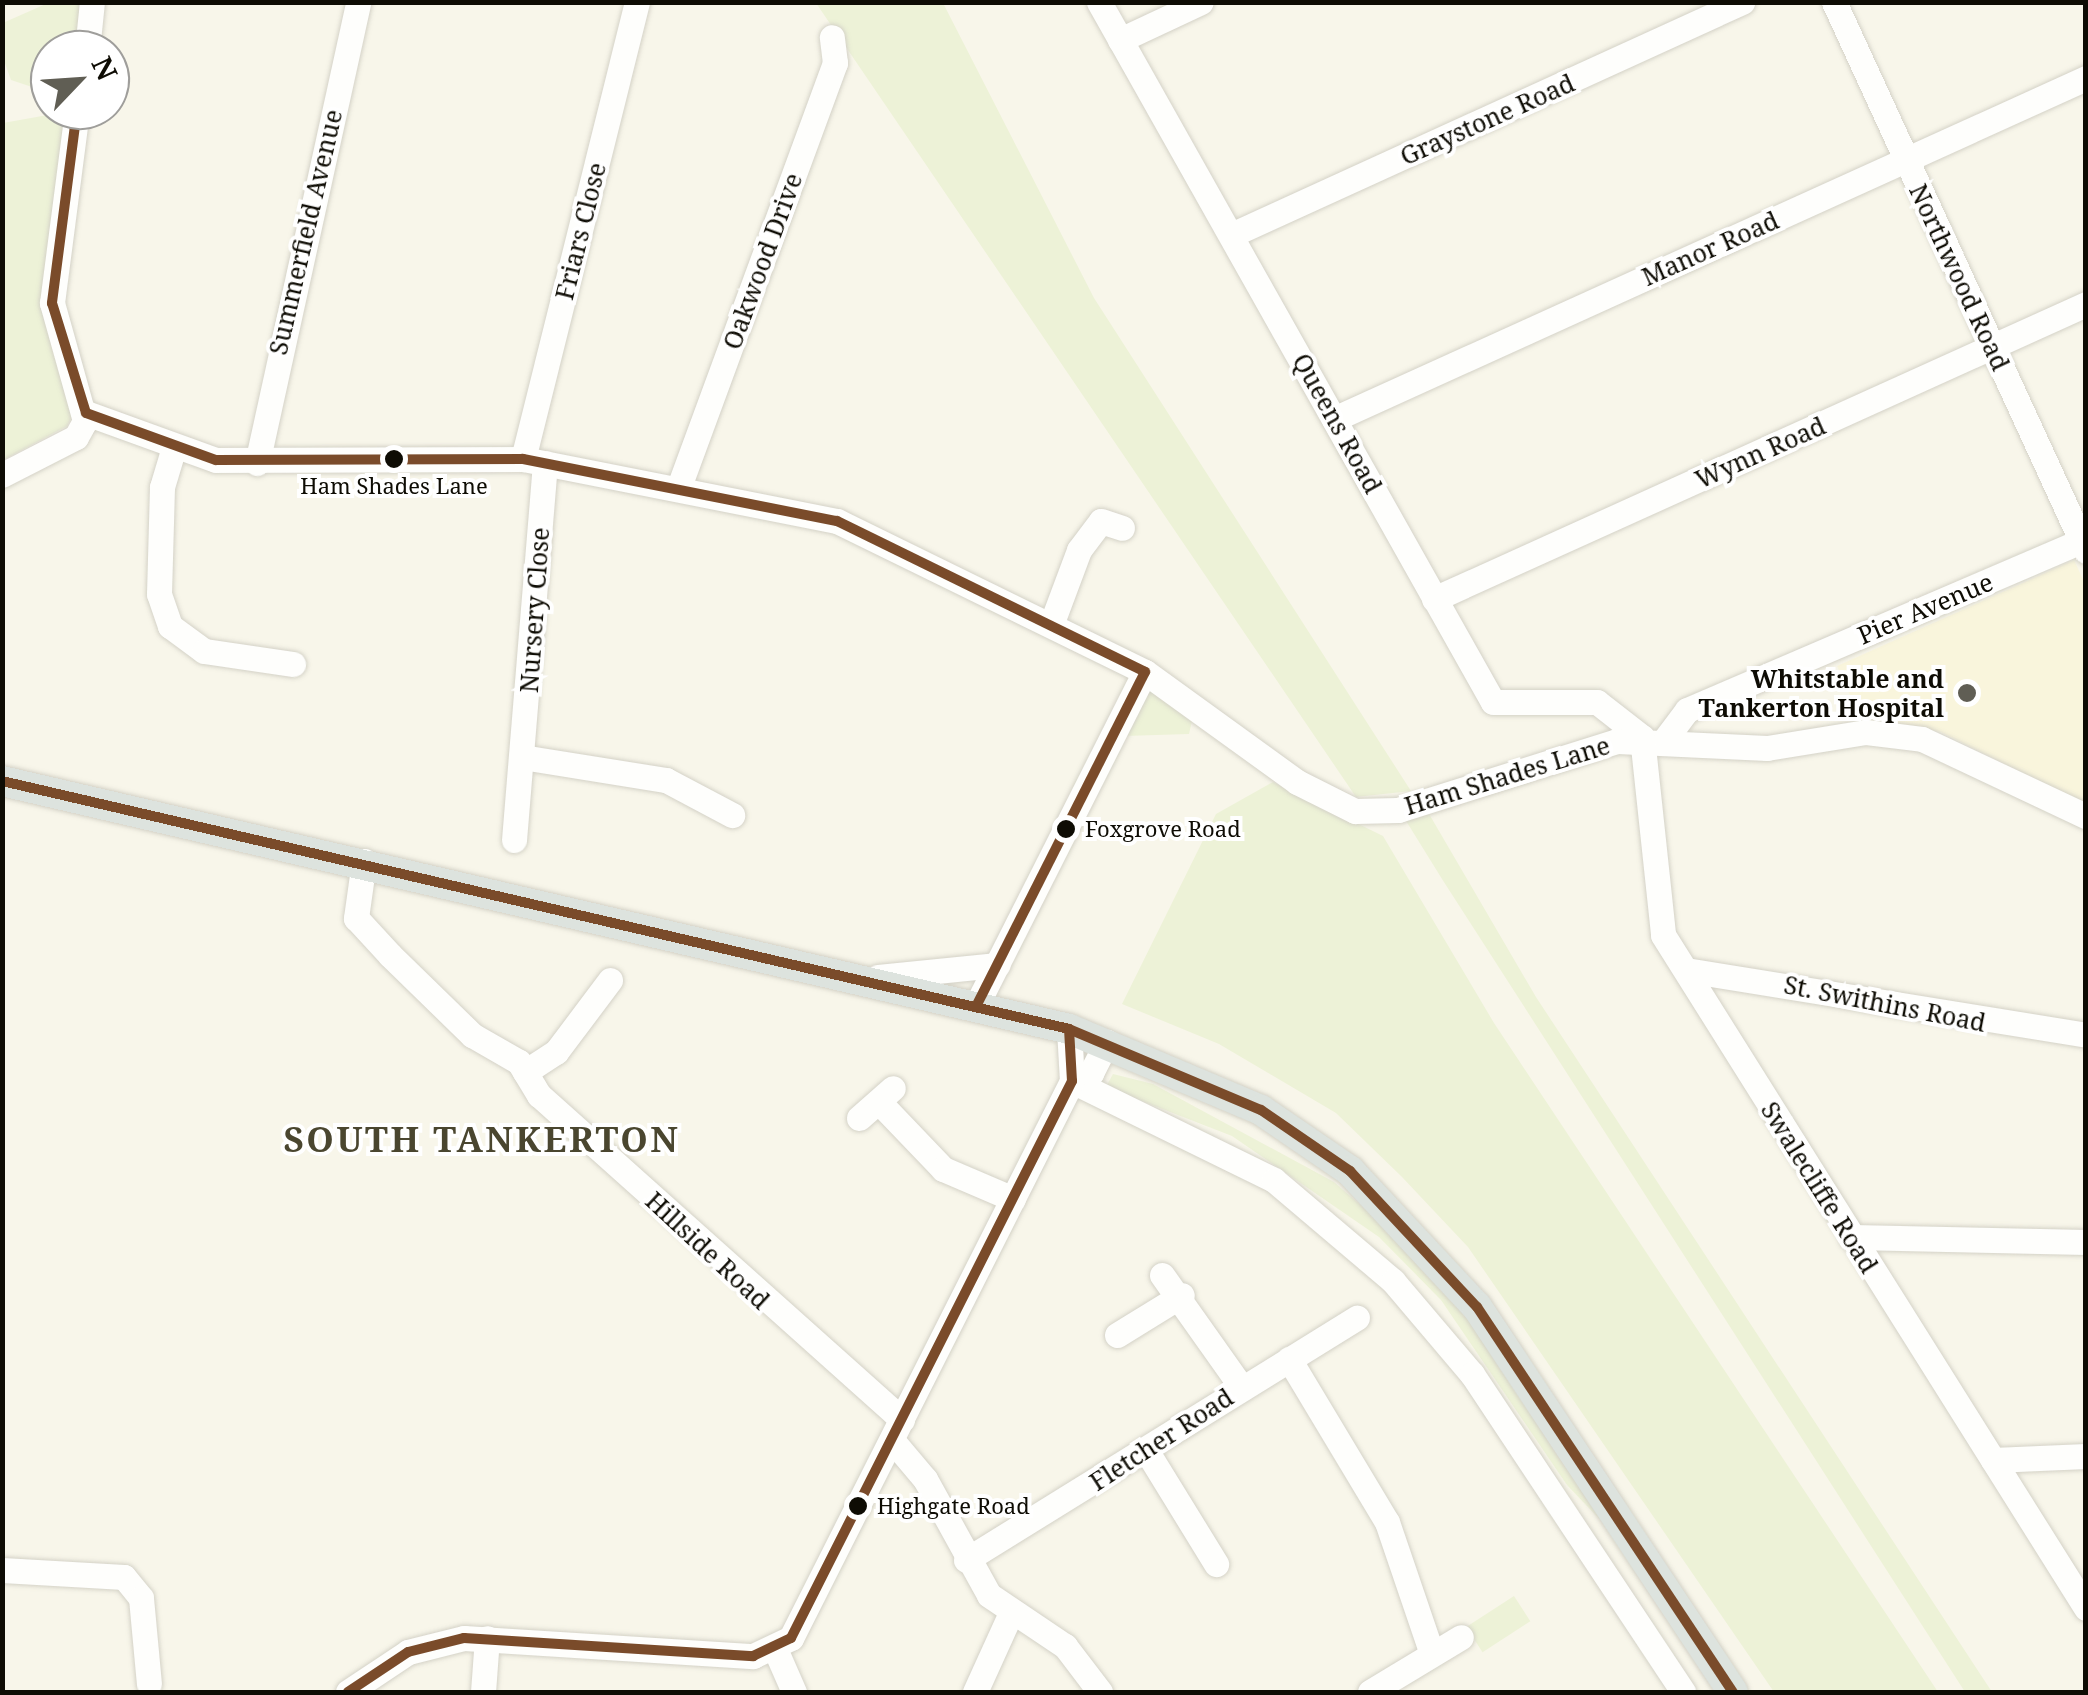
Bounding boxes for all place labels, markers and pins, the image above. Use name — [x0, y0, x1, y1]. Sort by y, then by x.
marker: Ham Shades Lane — [384, 449, 404, 469]
place label: Ham Shades Lane — [300, 473, 488, 499]
place label: Whitstable and Tankerton Hospital — [1699, 664, 1944, 723]
marker: Whitstable and Tankerton Hospital — [1954, 680, 1980, 706]
place label: Foxgrove Road — [1085, 816, 1241, 842]
marker: Foxgrove Road — [1056, 819, 1076, 839]
place label: Highgate Road — [877, 1493, 1030, 1519]
marker: Highgate Road — [848, 1496, 868, 1516]

